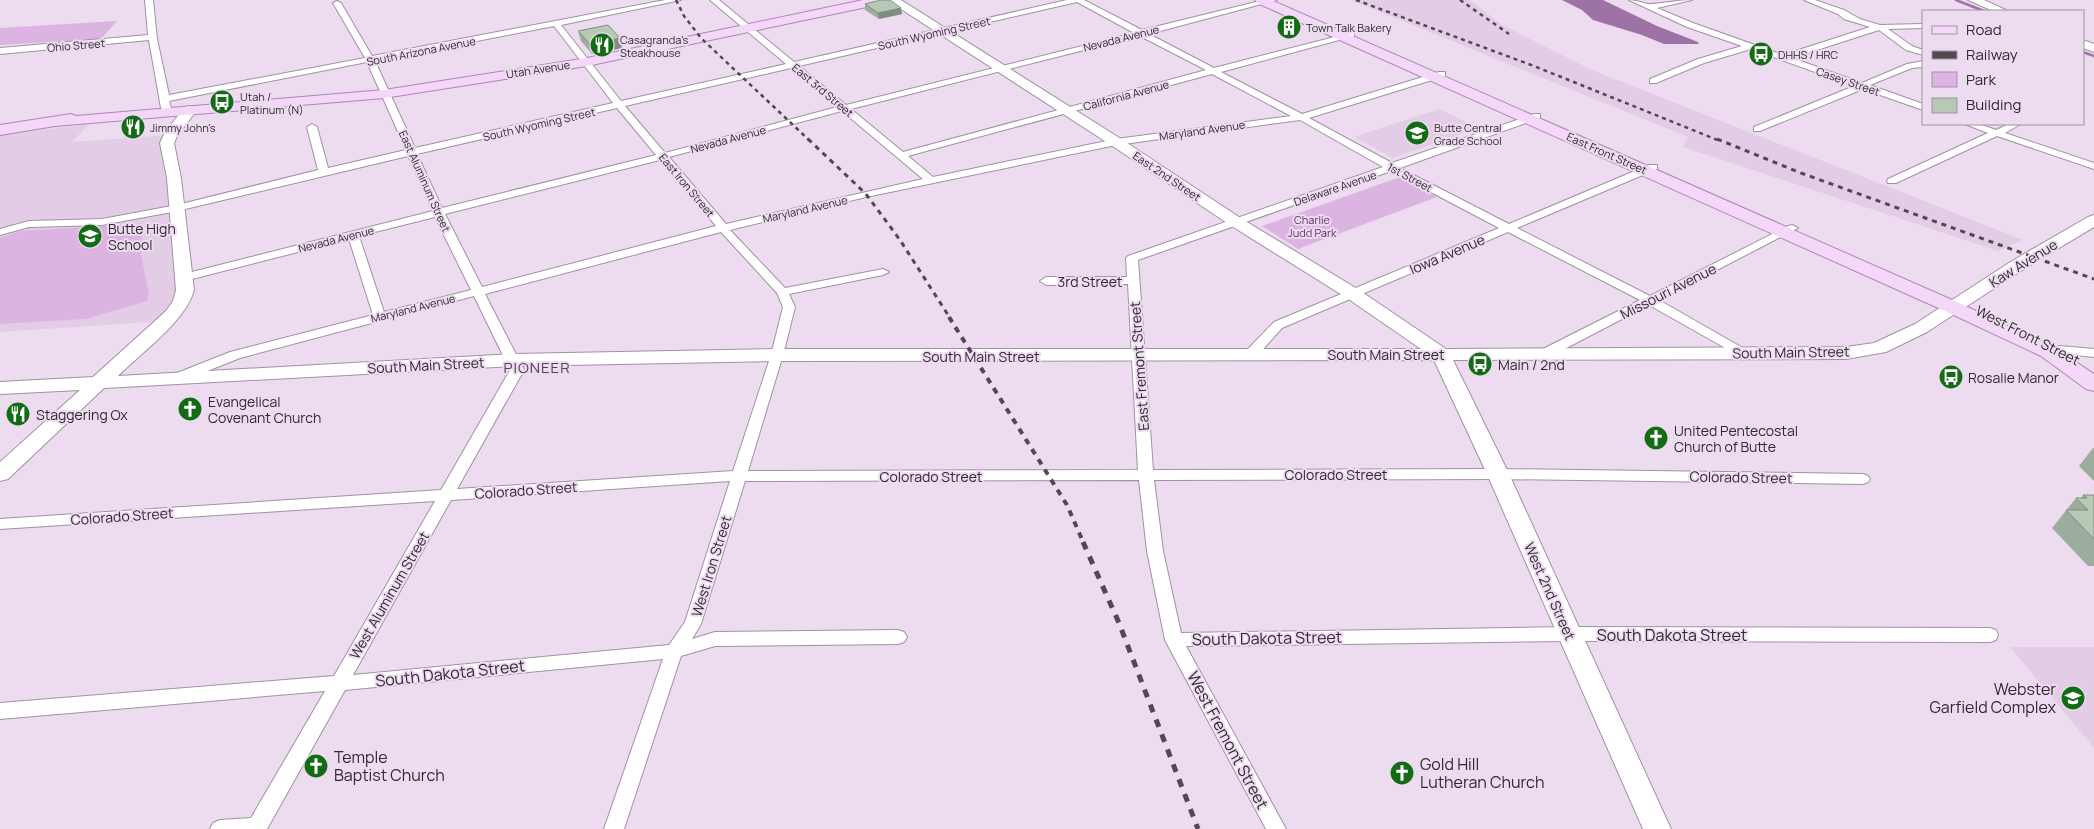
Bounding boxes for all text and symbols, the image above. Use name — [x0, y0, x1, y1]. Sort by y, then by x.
legend — [1922, 10, 2084, 125]
street label: South Wyoming Street — [876, 13, 992, 53]
building icon: Town Talk Bakery — [1276, 14, 1302, 40]
text: Road — [1966, 19, 2002, 40]
place label: Town Talk Bakery — [1306, 20, 1392, 35]
street label: Nevada Avenue — [1082, 21, 1161, 55]
restaurant icon: Casagranda's Steakhouse — [589, 32, 615, 58]
place label: Casagranda's Steakhouse — [620, 32, 689, 60]
street label: South Arizona Avenue — [365, 33, 477, 69]
street label: Ohio Street — [46, 35, 106, 55]
bus stop icon: DHHS / HRC — [1748, 41, 1774, 67]
text: Railway — [1966, 44, 2018, 65]
place label: DHHS / HRC — [1778, 47, 1838, 62]
street label: Utah Avenue — [505, 56, 572, 81]
street label: East 3rd Street — [789, 60, 857, 120]
street label: Casey Street — [1814, 63, 1882, 99]
text: Park — [1966, 69, 1996, 90]
street label: California Avenue — [1081, 76, 1171, 114]
bus stop icon: Utah / Platinum (N) — [209, 89, 235, 115]
place label: Utah / Platinum (N) — [240, 89, 304, 117]
text: Building — [1966, 94, 2021, 115]
street label: South Wyoming Street — [481, 104, 597, 144]
restaurant icon: Jimmy John's — [120, 114, 146, 140]
street label: Maryland Avenue — [1158, 116, 1246, 143]
place label: Jimmy John's — [150, 120, 216, 135]
school or university icon: Butte Central Grade School — [1404, 120, 1430, 146]
place label: Butte Central Grade School — [1434, 120, 1502, 148]
street label: Nevada Avenue — [689, 122, 768, 156]
street label: East Aluminum Street — [396, 128, 454, 234]
street label: East Front Street — [1565, 129, 1649, 177]
street label: East 2nd Street — [1130, 148, 1204, 204]
street label: East Iron Street — [656, 150, 718, 220]
street label: 1st Street — [1385, 159, 1435, 195]
street label: Delaware Avenue — [1292, 167, 1379, 209]
street label: Maryland Avenue — [761, 192, 849, 226]
park label: Charlie Judd Park — [1288, 212, 1337, 240]
place label: Butte High School — [108, 219, 176, 254]
street label: Nevada Avenue — [297, 222, 376, 256]
school or university icon: Butte High School — [77, 223, 103, 249]
street label: Iowa Avenue — [1406, 230, 1488, 278]
street label: Kaw Avenue — [1985, 234, 2061, 292]
street label: Missouri Avenue — [1617, 259, 1719, 323]
street label: 3rd Street — [1058, 272, 1123, 291]
street label: Maryland Avenue — [369, 290, 457, 326]
street label: East Fremont Street — [1125, 300, 1153, 431]
street label: West Front Street — [1973, 301, 2084, 370]
street label: South Main Street — [1732, 341, 1850, 363]
street label: South Main Street — [1328, 345, 1445, 364]
street label: South Main Street — [923, 347, 1040, 366]
bus stop icon: Main / 2nd — [1467, 351, 1493, 377]
street label: South Main Street — [367, 352, 485, 378]
place label: Main / 2nd — [1498, 355, 1565, 374]
district label: PIONEER — [503, 357, 571, 378]
bus stop icon: Rosalie Manor — [1938, 364, 1964, 390]
place label: Rosalie Manor — [1968, 368, 2059, 387]
place label: Evangelical Covenant Church — [208, 392, 321, 427]
church icon: Evangelical Covenant Church — [177, 396, 203, 422]
restaurant icon: Staggering Ox — [5, 401, 31, 427]
place label: Staggering Ox — [36, 405, 128, 424]
place label: United Pentecostal Church of Butte — [1674, 421, 1798, 456]
church icon: United Pentecostal Church of Butte — [1643, 425, 1669, 451]
street label: Colorado Street — [1285, 465, 1388, 484]
street label: Colorado Street — [880, 467, 983, 486]
street label: Colorado Street — [1689, 467, 1793, 487]
street label: Colorado Street — [474, 477, 578, 503]
street label: Colorado Street — [70, 503, 174, 529]
street label: West Iron Street — [687, 513, 736, 619]
street label: West Aluminum Street — [345, 527, 433, 662]
street label: West 2nd Street — [1520, 539, 1580, 643]
street label: South Dakota Street — [1597, 624, 1747, 646]
street label: South Dakota Street — [1192, 626, 1342, 650]
street label: South Dakota Street — [374, 654, 526, 692]
street label: West Fremont Street — [1182, 667, 1274, 813]
place label: Webster Garfield Complex — [1929, 678, 2057, 718]
school or university icon: Webster Garfield Complex — [2060, 685, 2086, 711]
place label: Temple Baptist Church — [334, 746, 445, 786]
church icon: Temple Baptist Church — [303, 753, 329, 779]
place label: Gold Hill Lutheran Church — [1420, 753, 1544, 793]
church icon: Gold Hill Lutheran Church — [1389, 760, 1415, 786]

